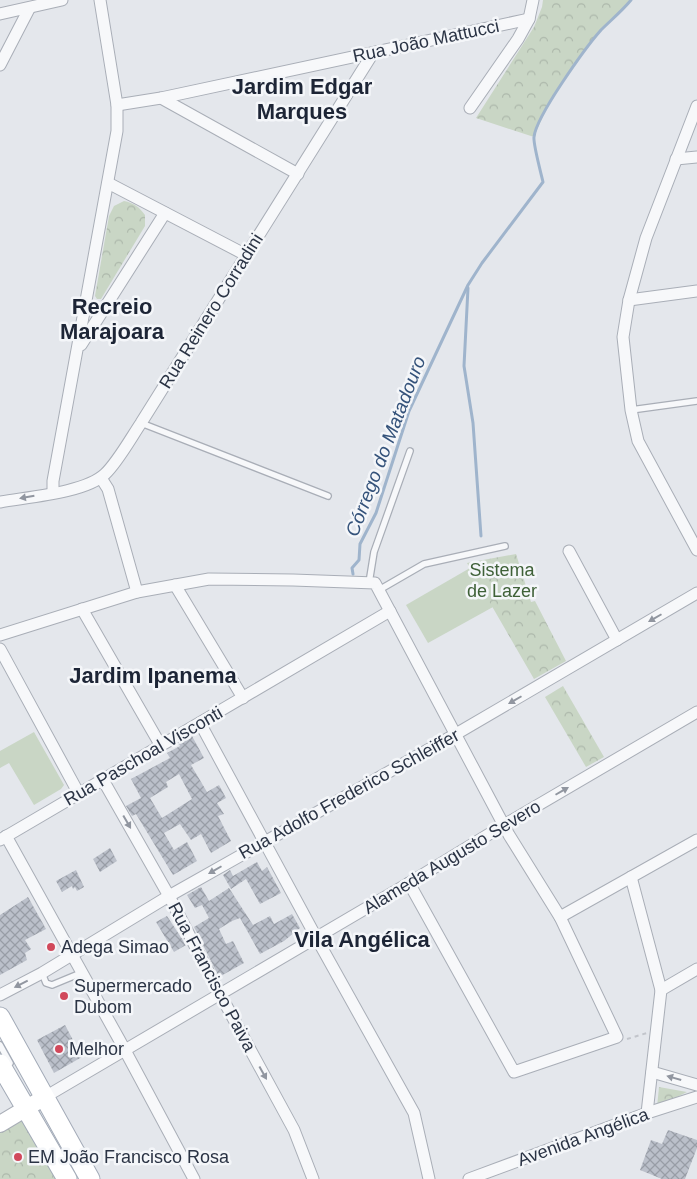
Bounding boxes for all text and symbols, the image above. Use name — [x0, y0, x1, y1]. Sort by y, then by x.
street label: Rua João Mattucci — [351, 16, 501, 66]
district label: Jardim Edgar Marques — [232, 74, 373, 124]
street label: Rua Reinero Corradini — [155, 230, 267, 392]
district label: Recreio Marajoara — [60, 294, 165, 344]
water label: Córrego do Matadouro — [341, 353, 430, 539]
one-way arrow — [18, 493, 34, 501]
park label: Sistema de Lazer — [467, 560, 537, 601]
one-way arrow — [648, 613, 661, 622]
district label: Jardim Ipanema — [69, 663, 238, 688]
one-way arrow — [508, 695, 521, 704]
street label: Rua Paschoal Visconti — [60, 702, 226, 810]
street label: Rua Adolfo Frederico Schleiffer — [235, 725, 463, 863]
one-way arrow — [555, 787, 568, 796]
street label: Alameda Augusto Severo — [360, 796, 544, 918]
one-way arrow — [123, 815, 132, 829]
one-way arrow — [208, 865, 221, 874]
street label: Rua Francisco Paiva — [164, 899, 260, 1056]
district label: Vila Angélica — [294, 927, 431, 952]
place label: Adega Simao — [61, 937, 169, 957]
marker: Adega Simao — [45, 941, 57, 953]
place label: Supermercado Dubom — [74, 976, 192, 1017]
one-way arrow — [13, 980, 28, 988]
marker: Supermercado Dubom — [58, 990, 70, 1002]
place label: Melhor — [69, 1039, 124, 1059]
marker: Melhor — [53, 1043, 65, 1055]
one-way arrow — [259, 1065, 267, 1080]
one-way arrow — [667, 1074, 682, 1082]
street label: Avenida Angélica — [515, 1104, 652, 1170]
place label: EM João Francisco Rosa — [28, 1147, 230, 1167]
marker: EM João Francisco Rosa — [12, 1151, 24, 1163]

